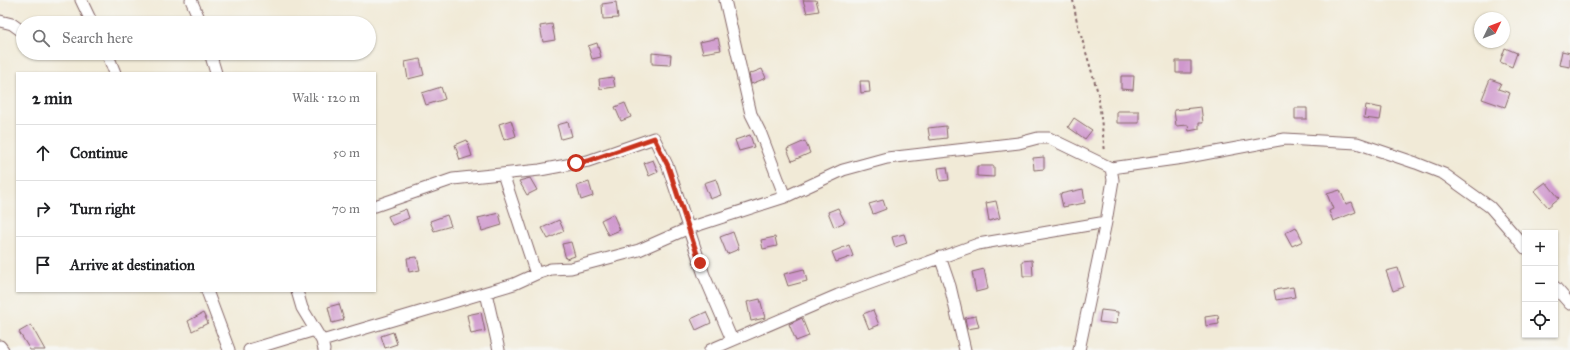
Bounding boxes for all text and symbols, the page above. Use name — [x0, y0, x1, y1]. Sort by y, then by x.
north arrow — [1474, 12, 1510, 48]
search box — [16, 16, 376, 60]
icon: search — [30, 27, 52, 49]
text: Search here — [62, 29, 133, 47]
text: 2 min — [32, 88, 72, 109]
text: Walk · 120 m — [292, 90, 360, 106]
icon: ahead — [32, 142, 54, 164]
text: Continue — [70, 144, 128, 162]
text: 50 m — [333, 145, 360, 161]
route start — [567, 154, 585, 172]
icon: right — [32, 198, 54, 220]
text: Turn right — [70, 200, 135, 218]
text: 70 m — [332, 201, 360, 217]
map controls — [1522, 230, 1558, 338]
button: + — [1522, 230, 1558, 266]
icon: arrive — [32, 254, 54, 276]
route end — [691, 254, 709, 272]
text: Arrive at destination — [70, 256, 195, 274]
button: − — [1522, 266, 1558, 302]
button: locate — [1522, 302, 1558, 338]

